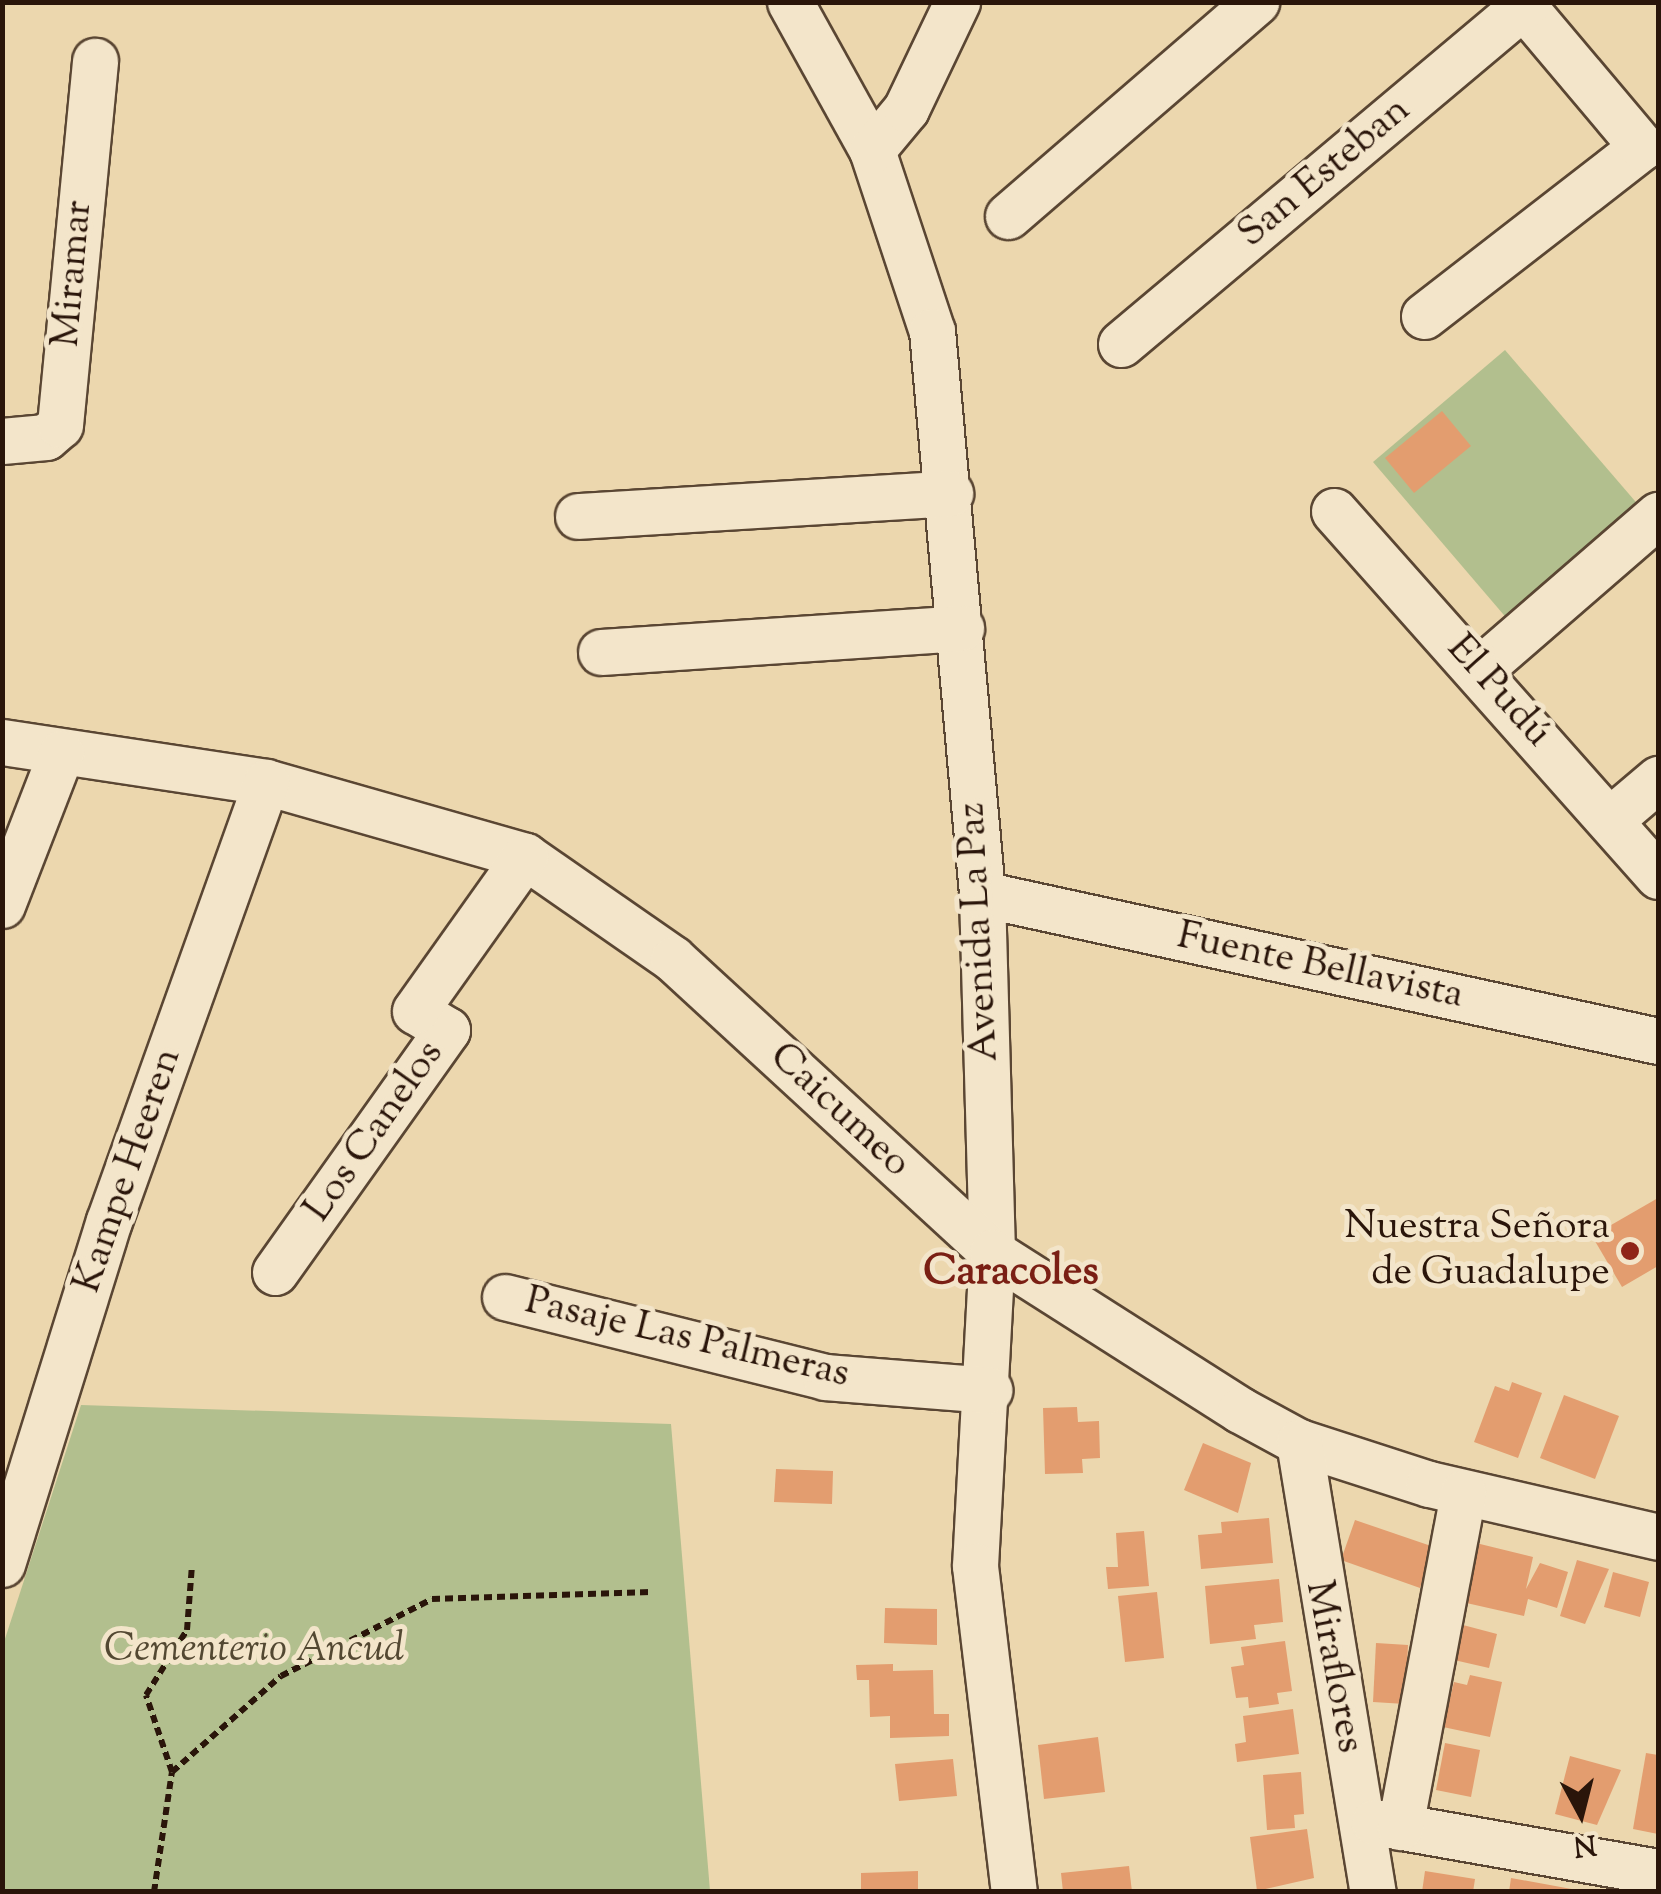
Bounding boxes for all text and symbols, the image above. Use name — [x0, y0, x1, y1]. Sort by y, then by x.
street label: San Esteban — [1229, 87, 1421, 259]
street label: Miramar — [44, 199, 104, 349]
street label: El Pudú — [1435, 626, 1561, 758]
street label: Avenida La Paz — [949, 801, 1011, 1063]
street label: Fuente Bellavista — [1173, 913, 1467, 1021]
street label: Los Canelos — [295, 1032, 455, 1232]
street label: Caicumeo — [758, 1034, 920, 1188]
street label: Kampe Heeren — [65, 1042, 193, 1300]
place label: Nuestra Señora de Guadalupe — [1344, 1204, 1610, 1298]
marker: Nuestra Señora de Guadalupe — [1619, 1240, 1641, 1262]
district label: Caracoles — [923, 1248, 1099, 1298]
street label: Pasaje Las Palmeras — [520, 1278, 854, 1400]
street label: Miraflores — [1293, 1577, 1373, 1757]
park label: Cementerio Ancud — [104, 1627, 404, 1675]
north arrow — [1531, 1764, 1631, 1864]
text: N — [1571, 1823, 1598, 1865]

